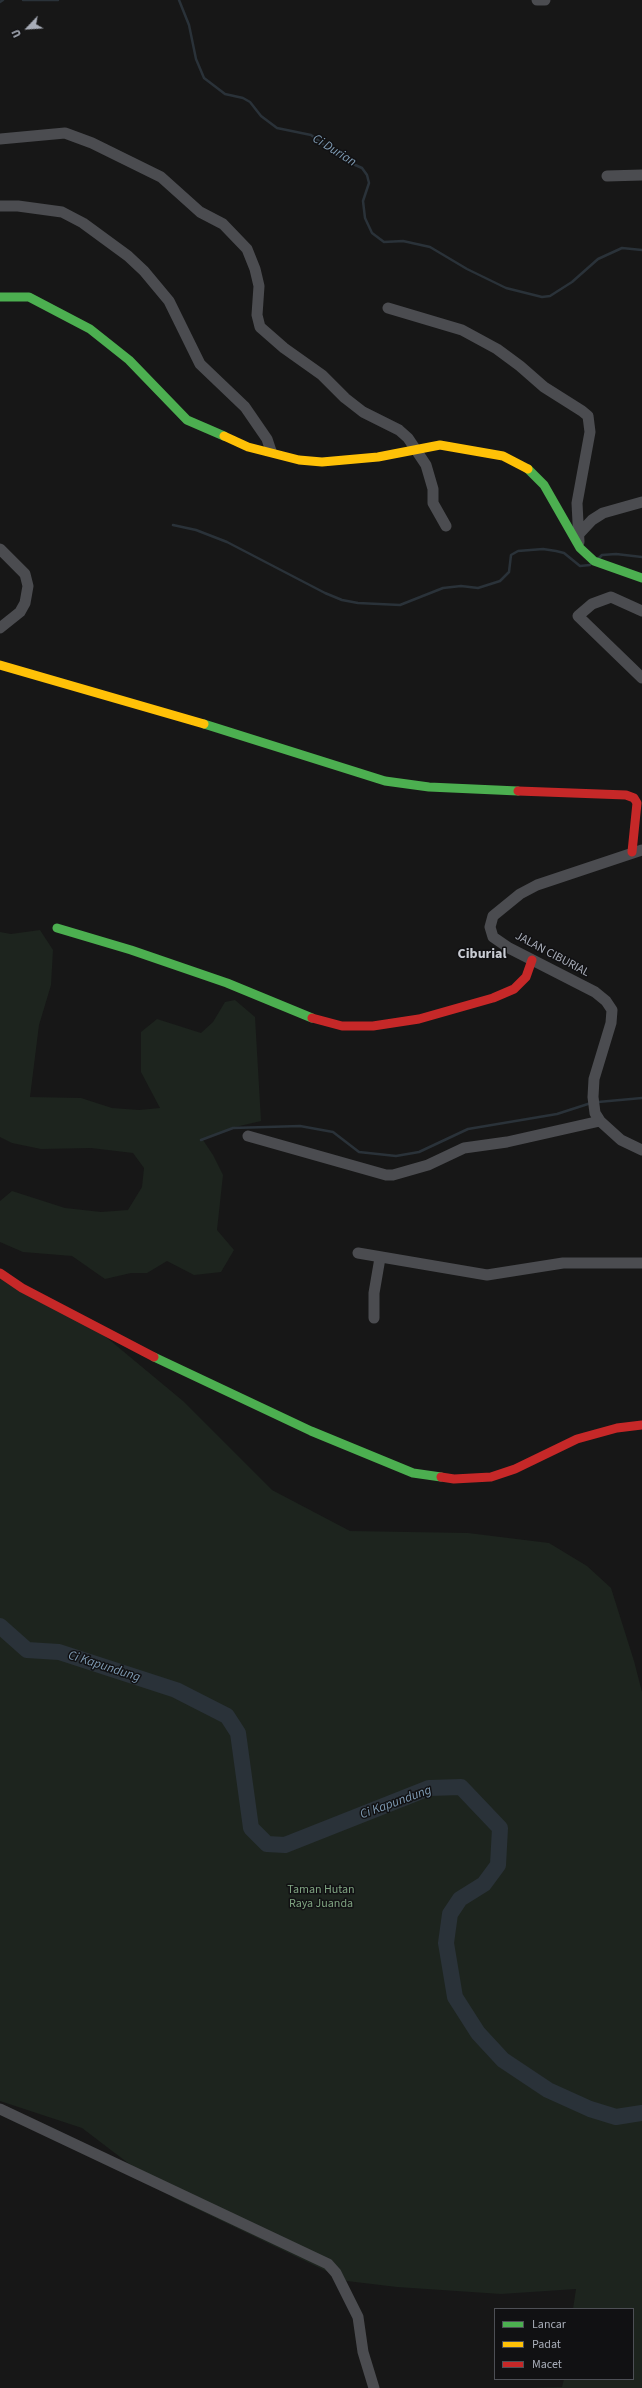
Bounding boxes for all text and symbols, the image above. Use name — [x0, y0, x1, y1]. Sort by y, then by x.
north arrow — [8, 8, 48, 48]
text: U — [8, 27, 25, 40]
water label: Ci Durian — [309, 131, 359, 171]
street label: JALAN CIBURIAL — [512, 929, 592, 981]
district label: Ciburial — [458, 947, 506, 963]
water label: Ci Kapundung — [66, 1648, 142, 1686]
water label: Ci Kapundung — [358, 1783, 434, 1823]
park label: Taman Hutan Raya Juanda — [287, 1883, 355, 1911]
legend — [494, 2308, 634, 2380]
text: Lancar — [532, 2316, 566, 2333]
text: Padat — [532, 2336, 561, 2353]
text: Macet — [532, 2356, 562, 2373]

